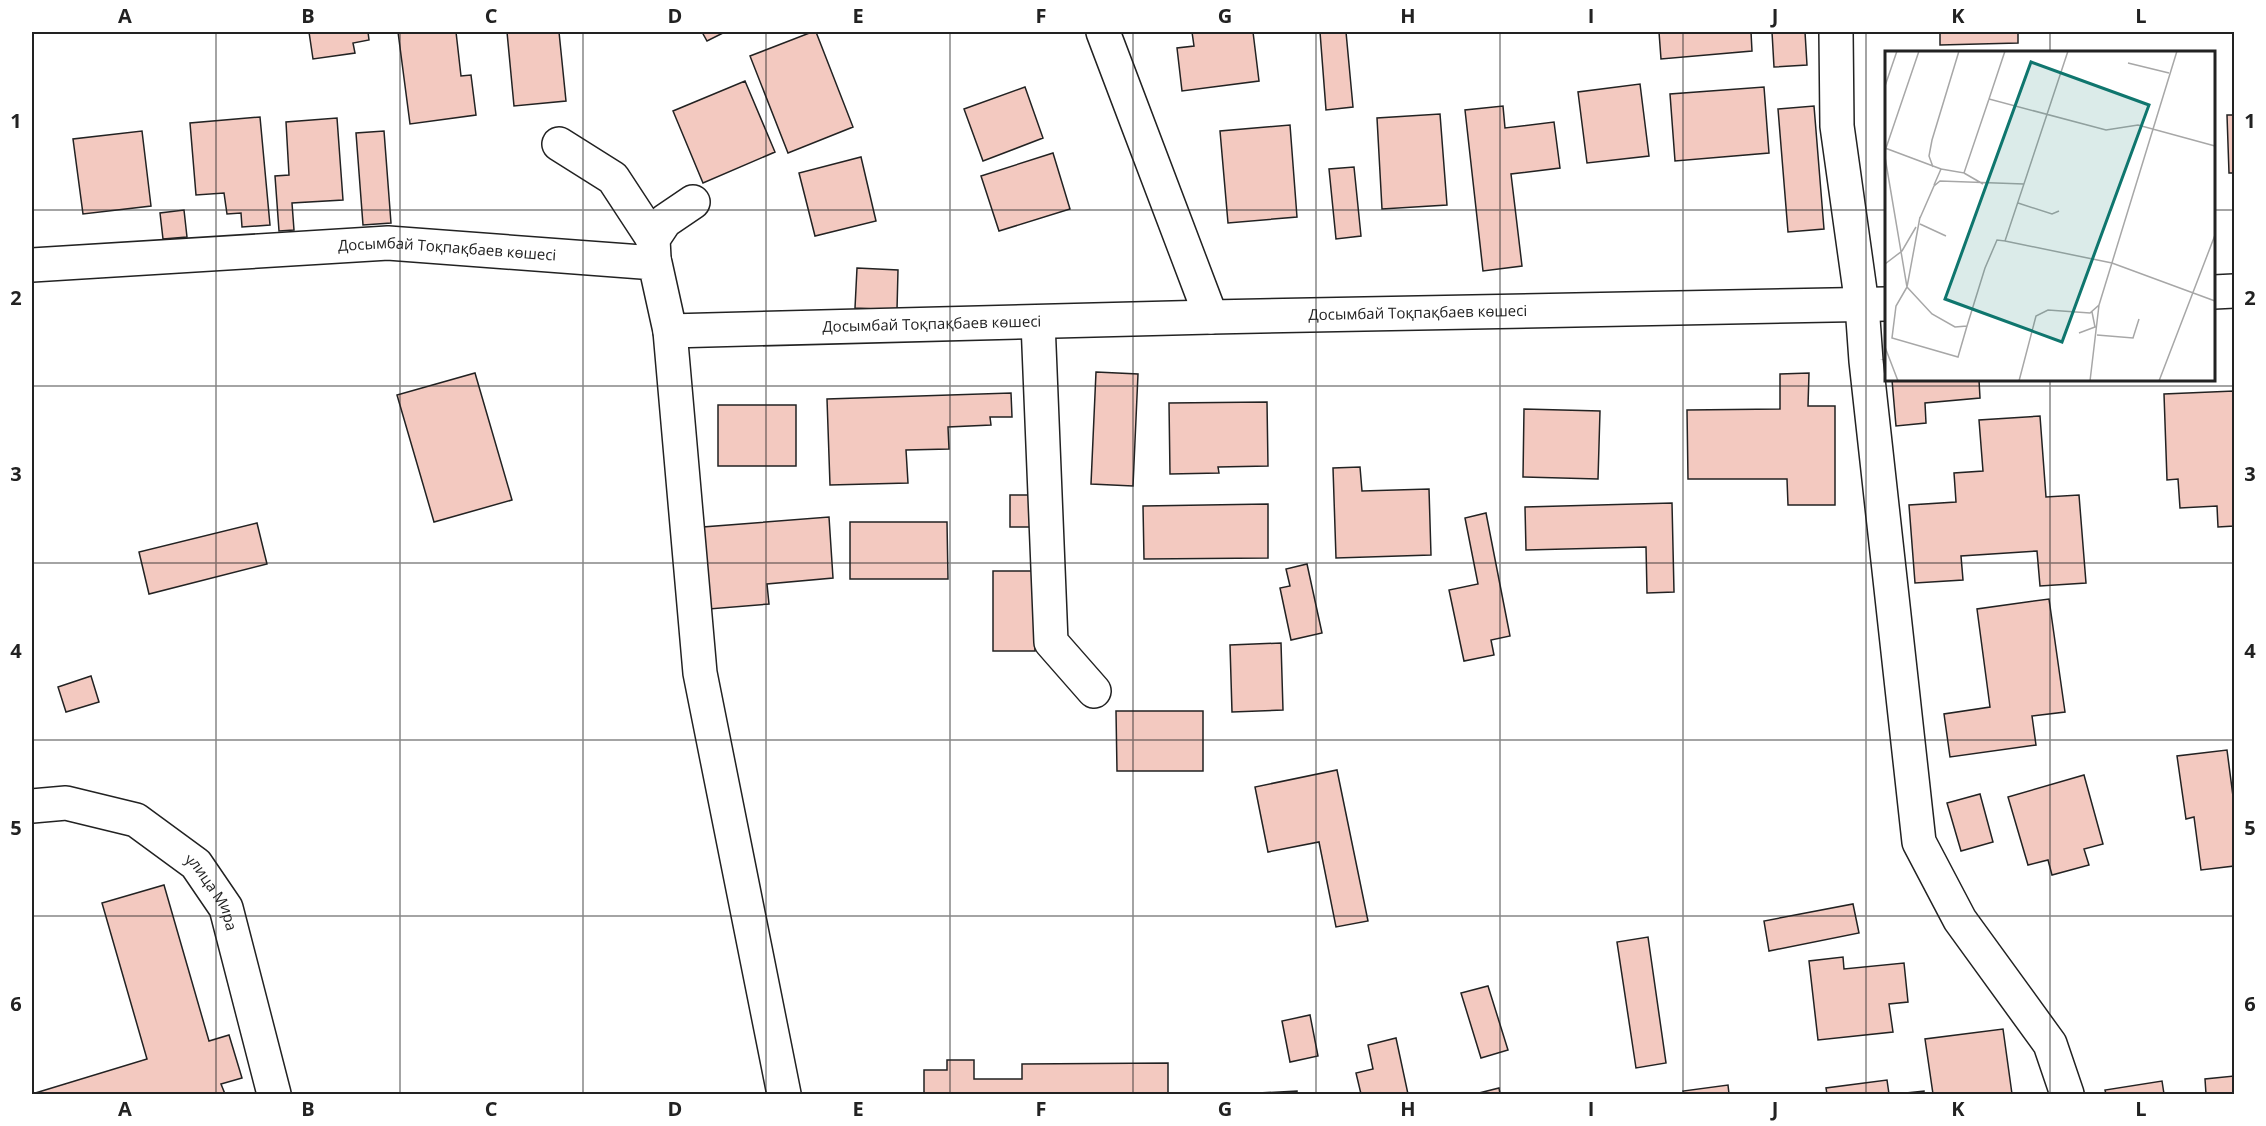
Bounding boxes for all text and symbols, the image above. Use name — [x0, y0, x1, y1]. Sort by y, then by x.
text: A — [118, 2, 132, 29]
text: B — [301, 2, 315, 29]
text: C — [485, 2, 498, 29]
text: D — [668, 2, 682, 29]
text: E — [852, 2, 864, 29]
text: F — [1036, 2, 1046, 29]
text: G — [1218, 2, 1232, 29]
text: H — [1400, 2, 1416, 29]
text: I — [1588, 2, 1594, 29]
text: J — [1770, 2, 1778, 29]
text: K — [1951, 2, 1965, 29]
text: L — [2135, 2, 2147, 29]
inset map — [1885, 51, 2215, 381]
text: 1 — [10, 107, 22, 134]
text: 1 — [2244, 107, 2256, 134]
street label: Досымбай Тоқпақбаев көшесі — [337, 232, 557, 265]
text: 2 — [10, 284, 22, 311]
text: 2 — [2244, 284, 2256, 311]
street label: Досымбай Тоқпақбаев көшесі — [1308, 300, 1527, 324]
street label: Досымбай Тоқпақбаев көшесі — [822, 310, 1041, 336]
text: 3 — [10, 460, 22, 487]
text: 3 — [2244, 460, 2256, 487]
text: 4 — [10, 637, 22, 664]
text: 4 — [2244, 637, 2256, 664]
text: 5 — [10, 814, 22, 841]
text: 5 — [2244, 814, 2256, 841]
street label: улица Мира — [181, 848, 242, 933]
text: 6 — [10, 990, 22, 1017]
text: 6 — [2244, 990, 2256, 1017]
text: A — [118, 1095, 132, 1122]
text: B — [301, 1095, 315, 1122]
text: C — [485, 1095, 498, 1122]
text: D — [668, 1095, 682, 1122]
text: E — [852, 1095, 864, 1122]
text: F — [1036, 1095, 1046, 1122]
text: G — [1218, 1095, 1232, 1122]
text: H — [1400, 1095, 1416, 1122]
text: I — [1588, 1095, 1594, 1122]
text: J — [1770, 1095, 1778, 1122]
text: K — [1951, 1095, 1965, 1122]
text: L — [2135, 1095, 2147, 1122]

